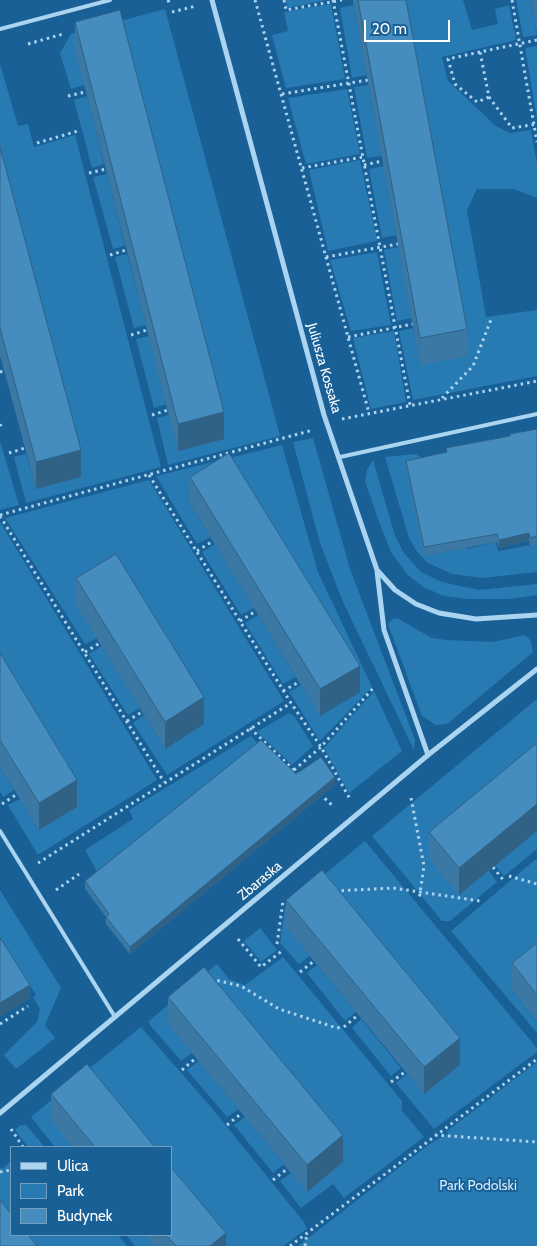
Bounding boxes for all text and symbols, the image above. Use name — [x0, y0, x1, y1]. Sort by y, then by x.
scale bar — [367, 10, 453, 42]
text: 20 m — [372, 20, 407, 38]
street label: Juliusza Kossaka — [303, 321, 345, 415]
street label: Zbaraska — [235, 858, 285, 904]
legend — [10, 1146, 172, 1236]
text: Ulica — [57, 1157, 88, 1175]
park label: Park Podolski — [439, 1178, 517, 1194]
text: Park — [57, 1182, 84, 1200]
text: Budynek — [57, 1207, 112, 1225]

